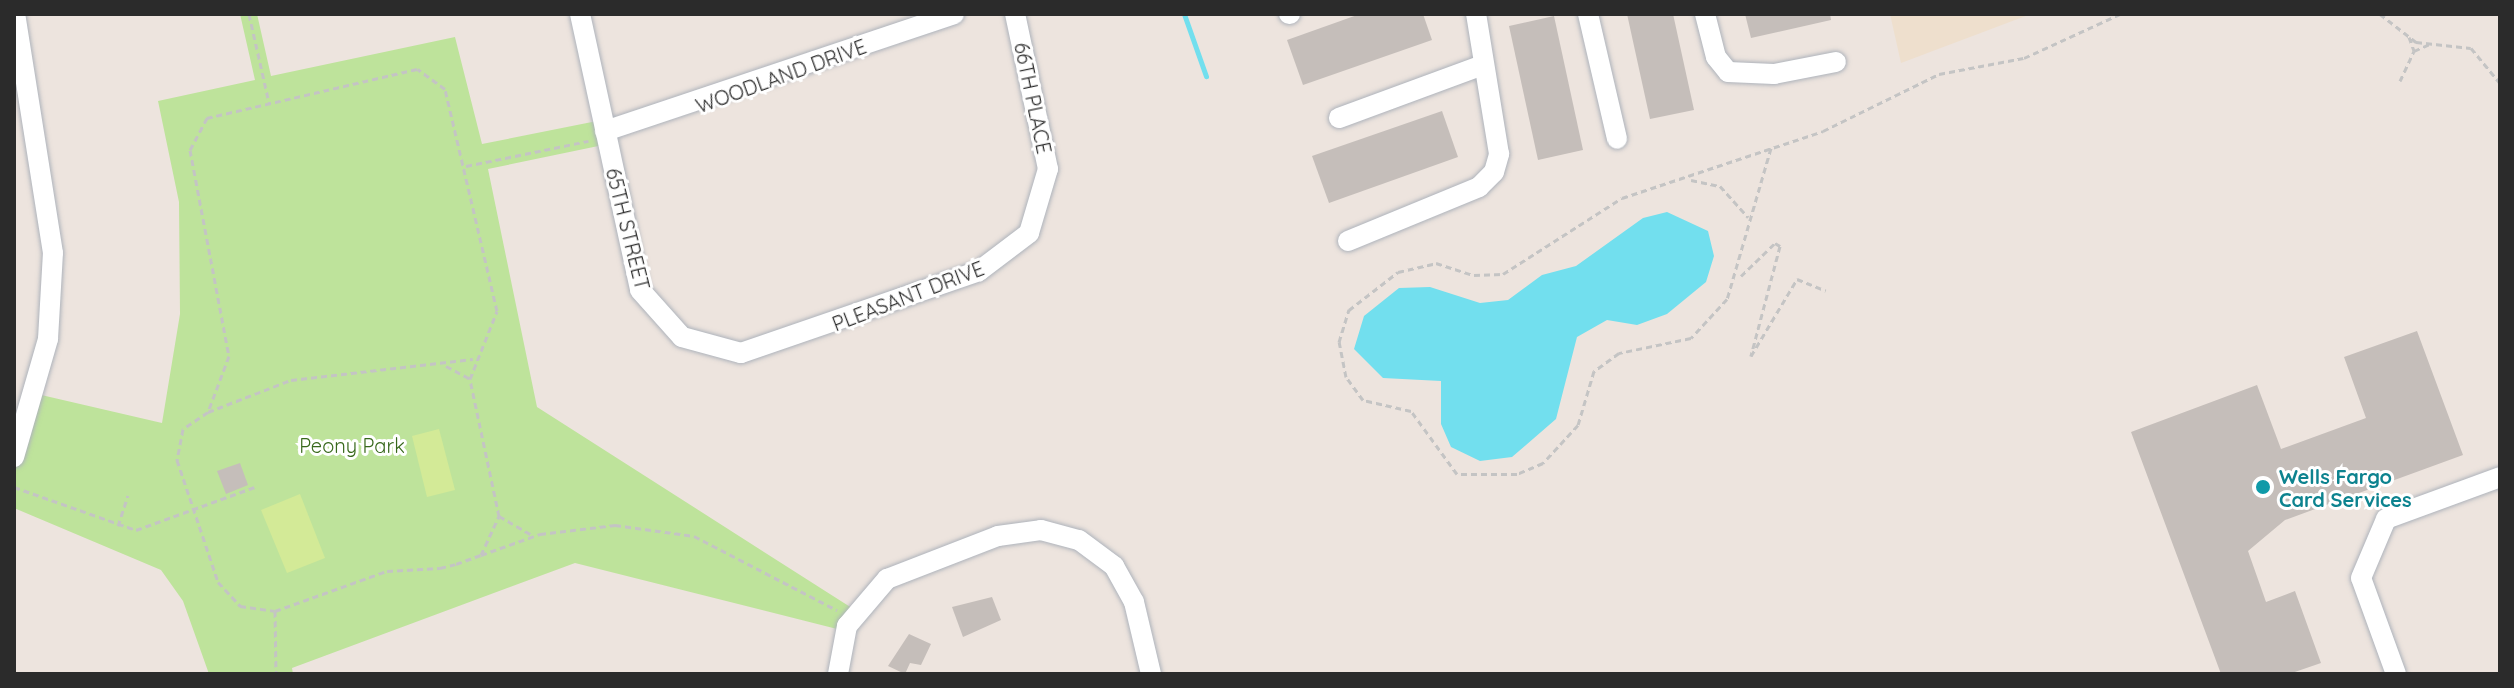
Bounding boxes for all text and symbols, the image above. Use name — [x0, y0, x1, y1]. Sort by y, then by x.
street label: WOODLAND DRIVE — [692, 34, 870, 118]
street label: 66TH PLACE — [1009, 40, 1057, 156]
street label: 65TH STREET — [601, 165, 655, 293]
street label: PLEASANT DRIVE — [829, 256, 987, 336]
park label: Peony Park — [299, 433, 405, 457]
place label: Wells Fargo Card Services — [2279, 464, 2412, 511]
marker: Wells Fargo Card Services — [2254, 478, 2272, 496]

